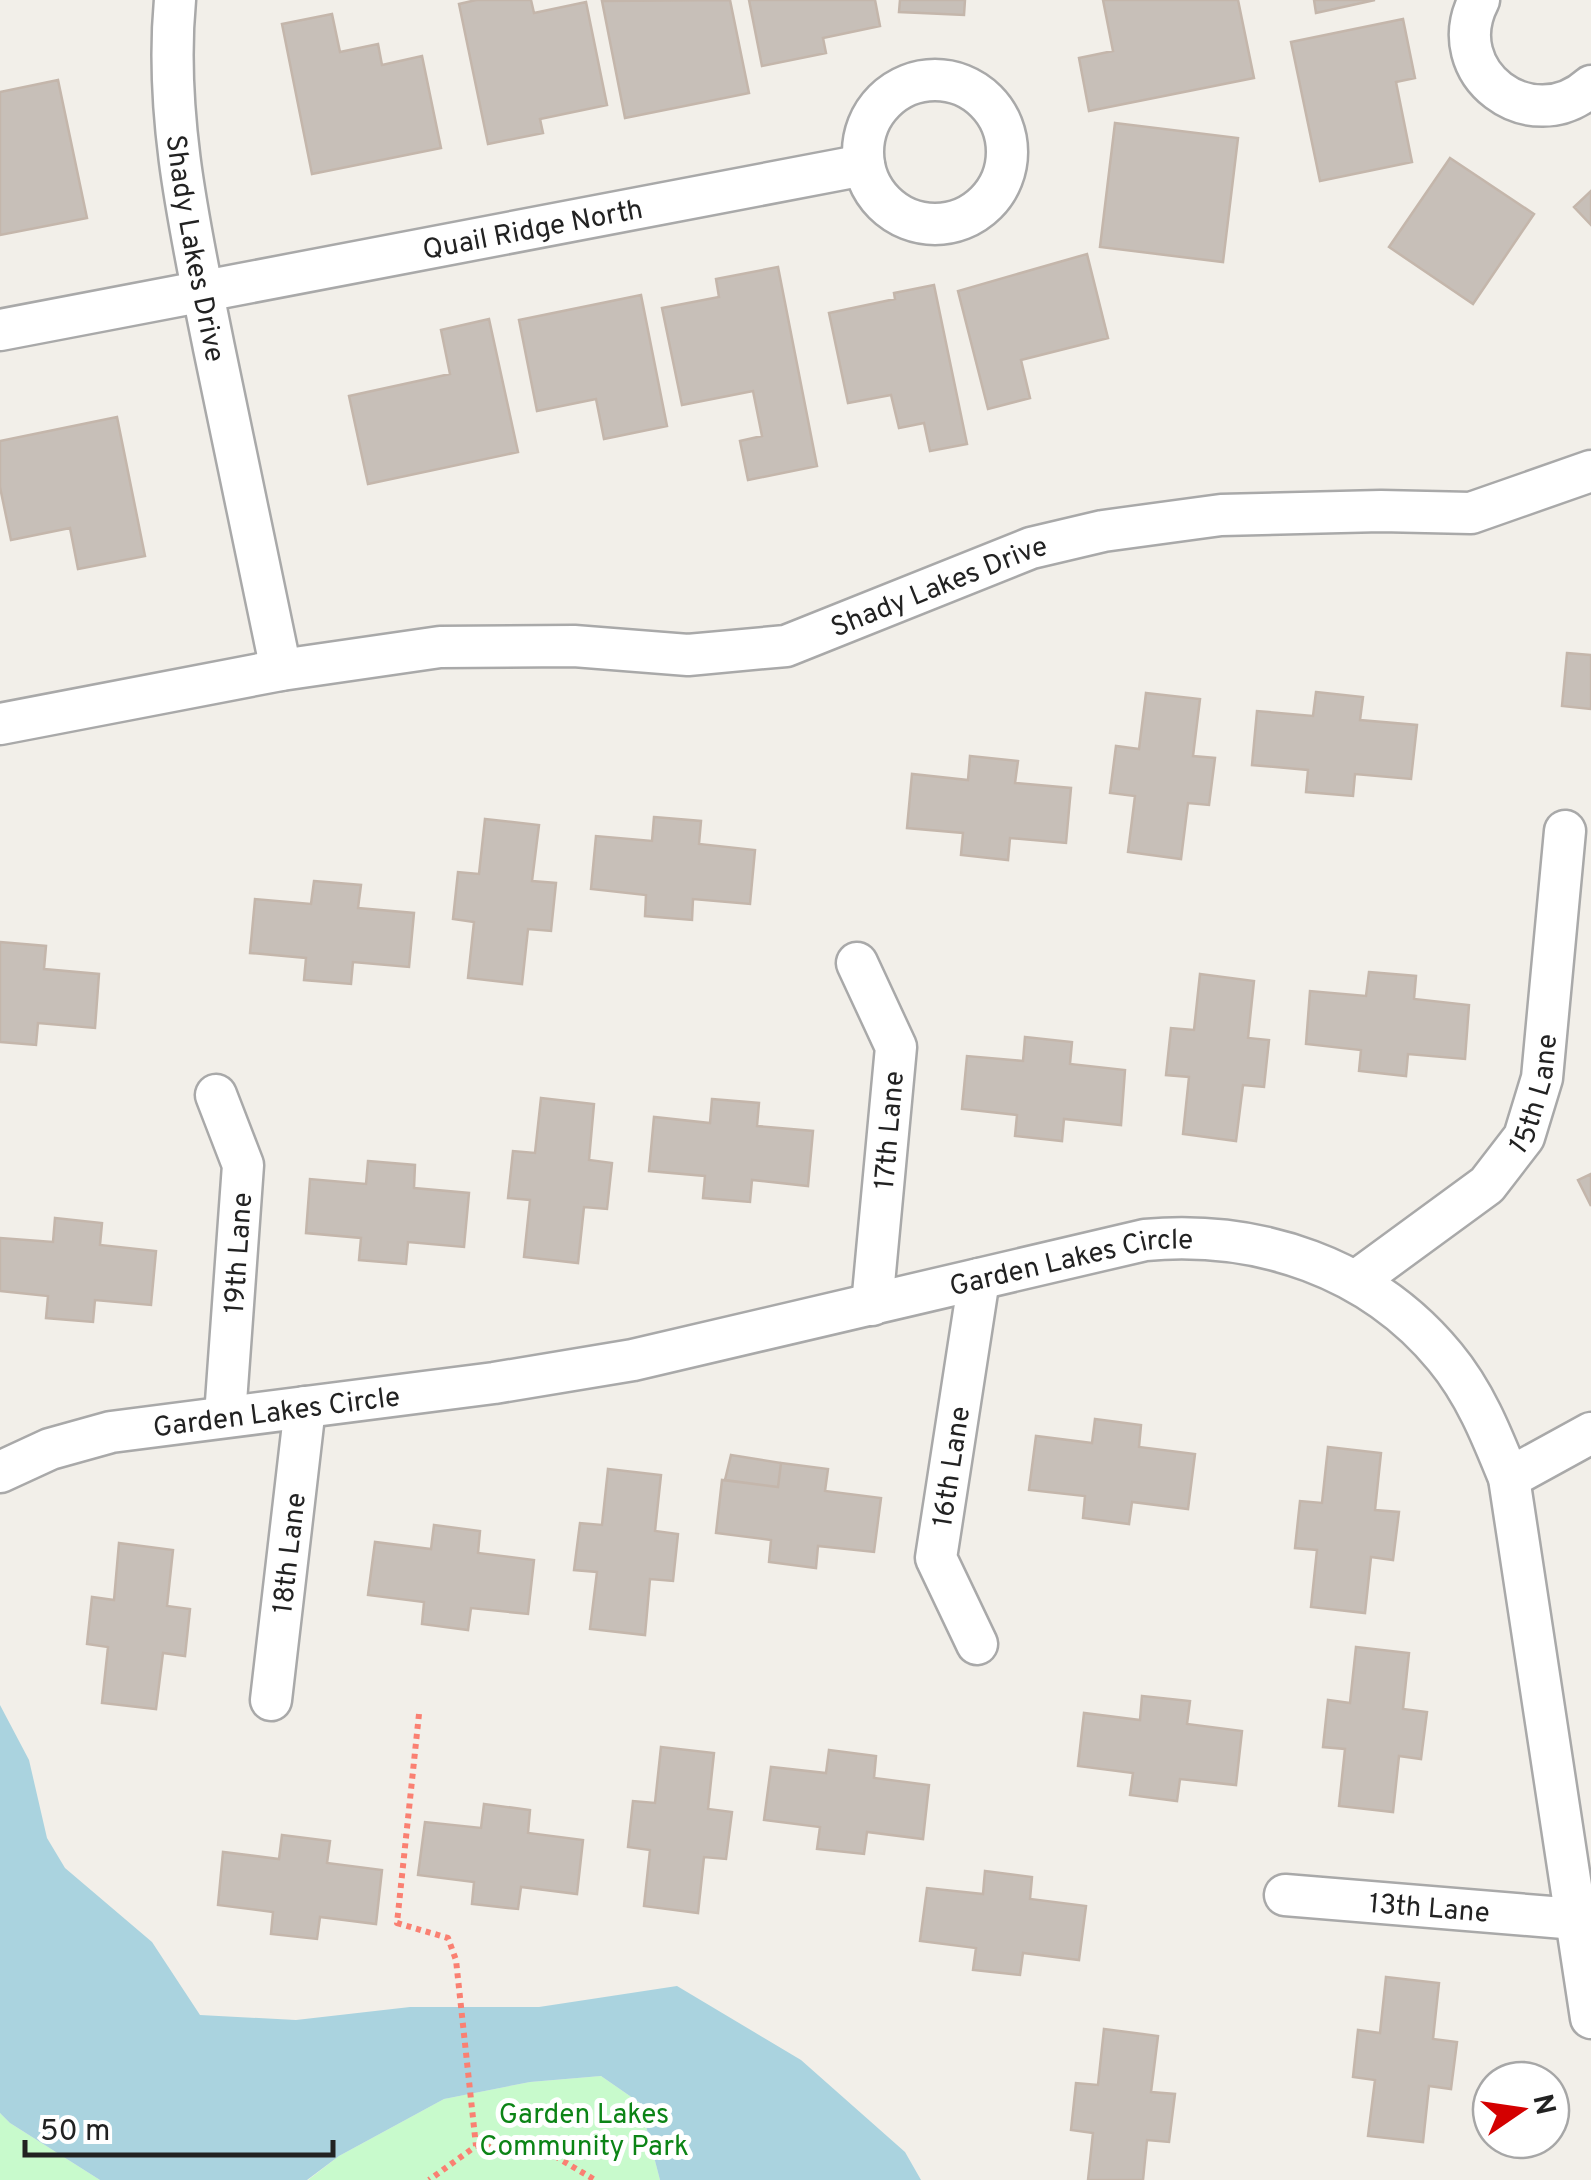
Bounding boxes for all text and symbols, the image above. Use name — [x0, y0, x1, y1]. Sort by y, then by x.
street label: Shady Lakes Drive — [156, 133, 231, 366]
street label: Quail Ridge North — [420, 193, 646, 270]
street label: Shady Lakes Drive — [826, 530, 1051, 647]
street label: 15th Lane — [1502, 1032, 1567, 1163]
street label: 17th Lane — [868, 1070, 914, 1191]
street label: 19th Lane — [218, 1191, 262, 1315]
street label: Garden Lakes Circle — [946, 1223, 1193, 1306]
street label: Garden Lakes Circle — [151, 1380, 402, 1447]
street label: 16th Lane — [926, 1404, 980, 1530]
street label: 18th Lane — [266, 1491, 316, 1616]
street label: 13th Lane — [1367, 1887, 1491, 1933]
north arrow — [1471, 2060, 1571, 2160]
text: N — [1523, 2091, 1562, 2119]
scale bar — [25, 2095, 332, 2157]
park label: Garden Lakes Community Park — [479, 2098, 689, 2166]
text: 50 m — [40, 2114, 110, 2151]

